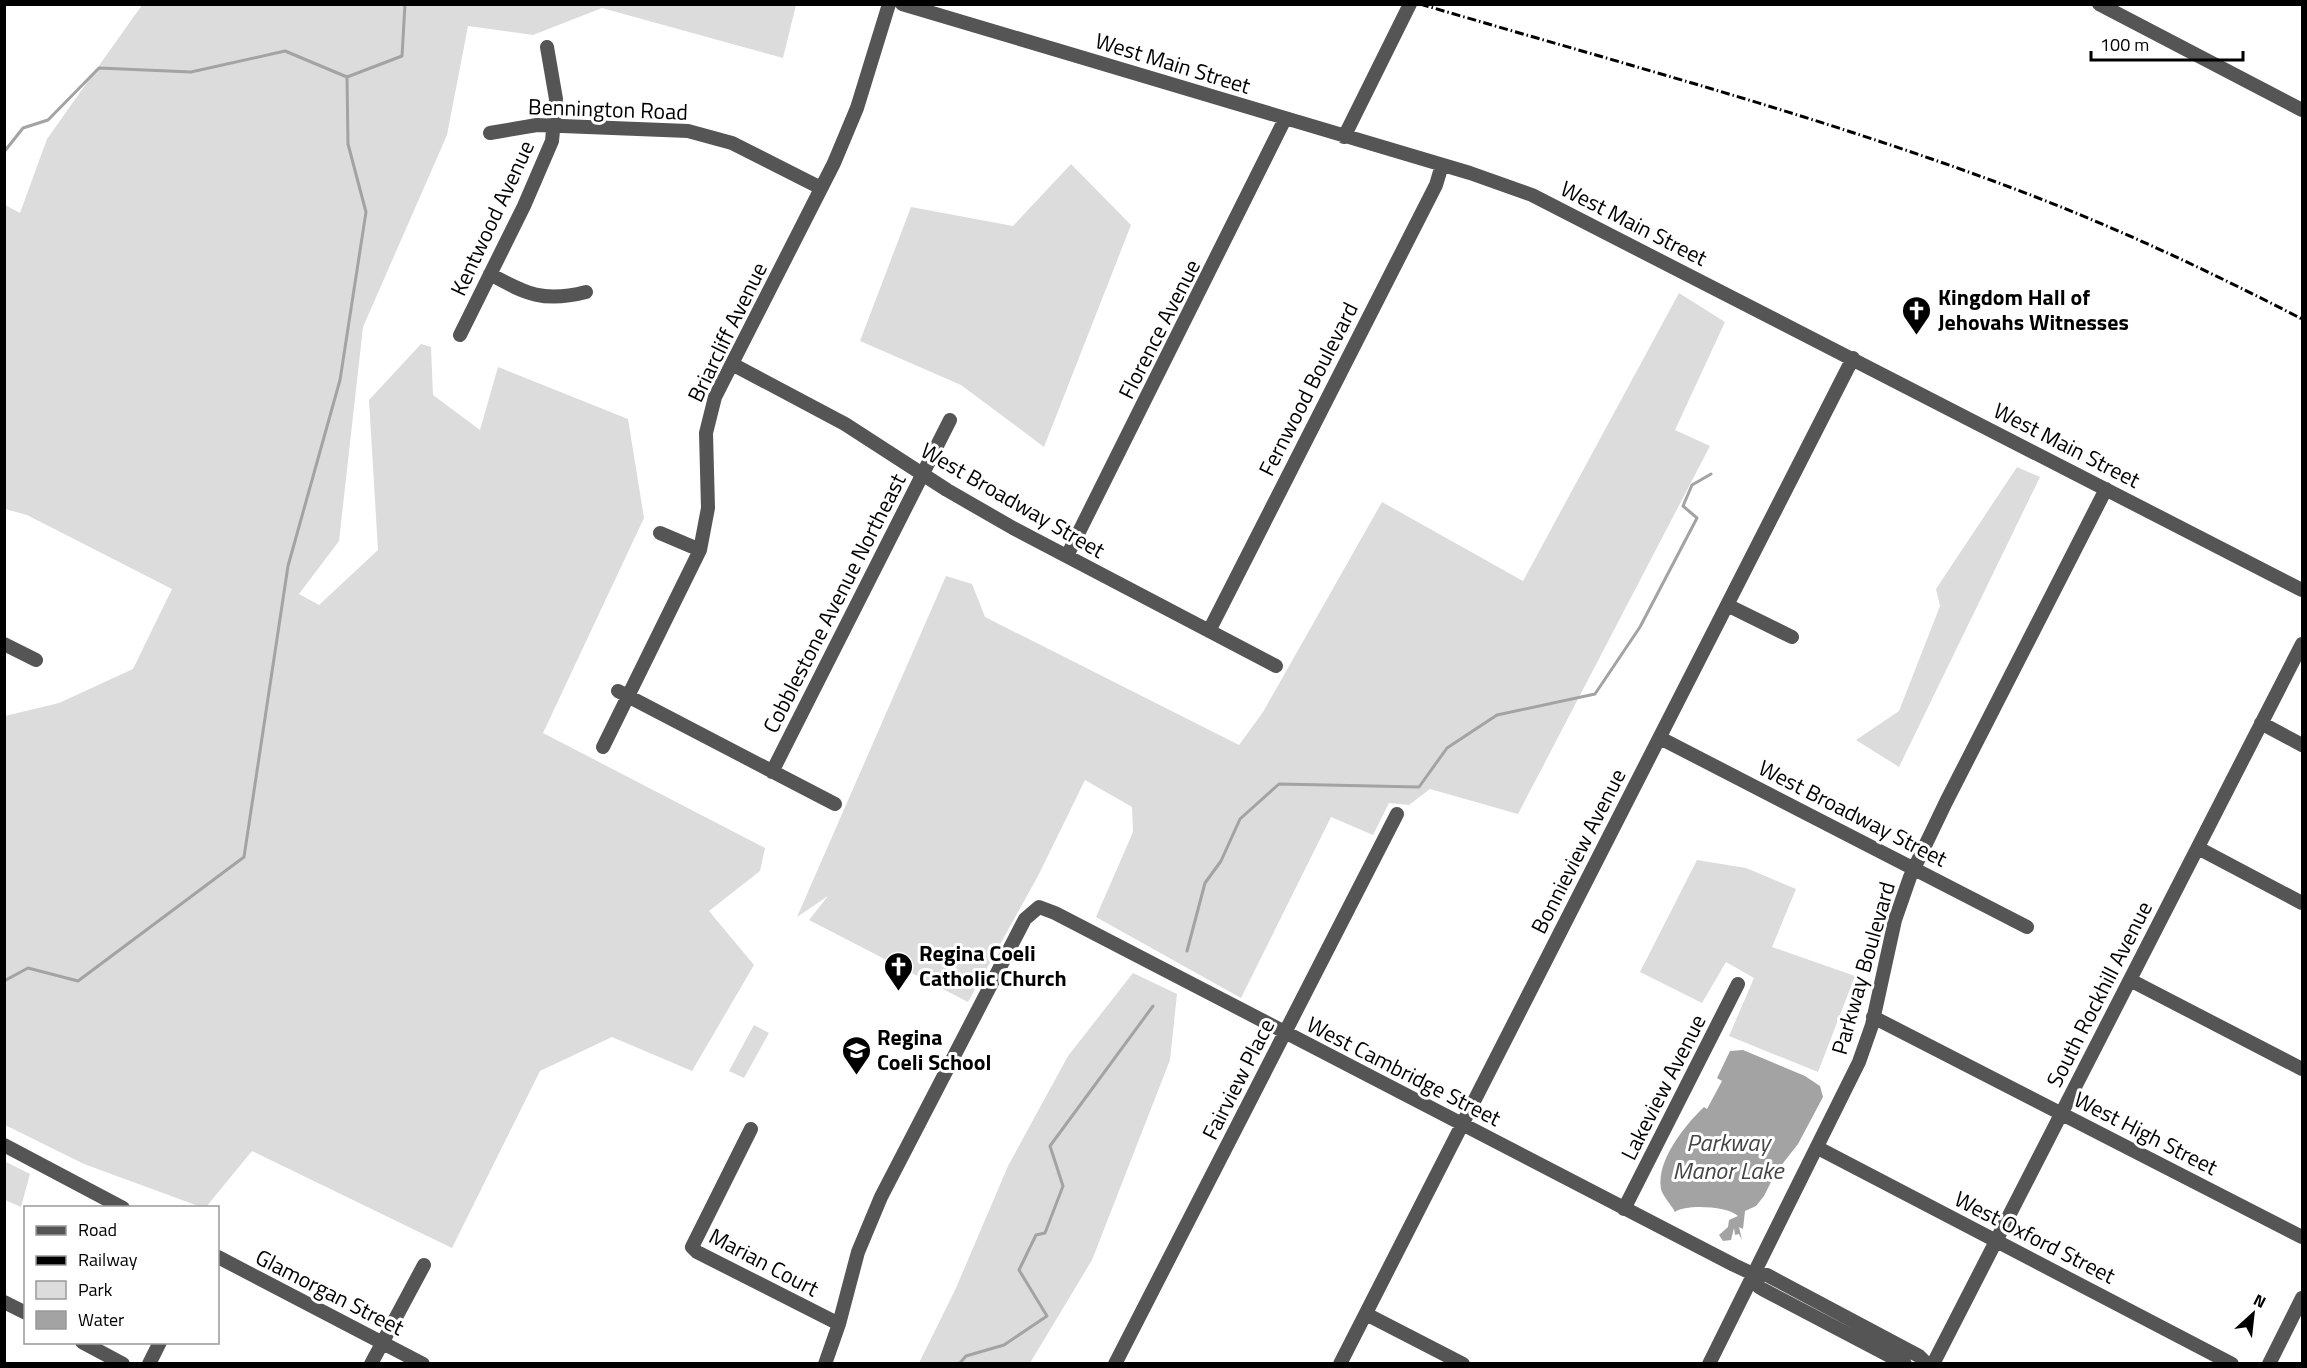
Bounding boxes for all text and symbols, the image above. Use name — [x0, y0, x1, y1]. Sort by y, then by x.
street label: West Main Street — [1091, 23, 1255, 103]
scale bar — [2091, 24, 2242, 62]
text: 100 m — [2100, 31, 2149, 58]
street label: Bennington Road — [528, 89, 688, 129]
street label: Kentwood Avenue — [441, 135, 543, 301]
street label: West Main Street — [1555, 171, 1714, 275]
street label: Florence Avenue — [1109, 253, 1209, 405]
street label: Briarcliff Avenue — [678, 256, 776, 408]
place label: Kingdom Hall of Jehovahs Witnesses — [1938, 280, 2129, 339]
church icon: Kingdom Hall of Jehovahs Witnesses — [1901, 294, 1933, 336]
street label: Fernwood Boulevard — [1249, 296, 1367, 482]
street label: West Main Street — [1988, 393, 2147, 497]
street label: West Broadway Street — [914, 433, 1112, 567]
street label: Cobblestone Avenue Northeast — [754, 467, 914, 739]
street label: West Broadway Street — [1753, 751, 1954, 875]
street label: Bonnieview Avenue — [1522, 762, 1634, 940]
street label: Parkway Boulevard — [1822, 878, 1904, 1058]
street label: South Rockhill Avenue — [2037, 895, 2161, 1093]
place label: Regina Coeli Catholic Church — [919, 936, 1067, 995]
church icon: Regina Coeli Catholic Church — [882, 950, 914, 992]
street label: West Cambridge Street — [1301, 1007, 1507, 1135]
street label: Lakeview Avenue — [1612, 1008, 1714, 1166]
street label: Fairview Place — [1193, 1012, 1283, 1146]
place label: Regina Coeli School — [877, 1020, 991, 1079]
school or university icon: Regina Coeli School — [840, 1034, 872, 1076]
street label: West High Street — [2068, 1082, 2224, 1184]
water label: Parkway Manor Lake — [1673, 1124, 1785, 1188]
street label: West Oxford Street — [1949, 1182, 2122, 1292]
legend — [24, 1206, 219, 1344]
text: Road — [78, 1216, 117, 1243]
street label: Marian Court — [703, 1219, 825, 1305]
street label: Glamorgan Street — [250, 1240, 411, 1344]
text: Railway — [78, 1246, 138, 1273]
text: Park — [78, 1276, 113, 1303]
north arrow — [2223, 1284, 2283, 1344]
text: N — [2249, 1287, 2270, 1314]
text: Water — [78, 1306, 124, 1333]

